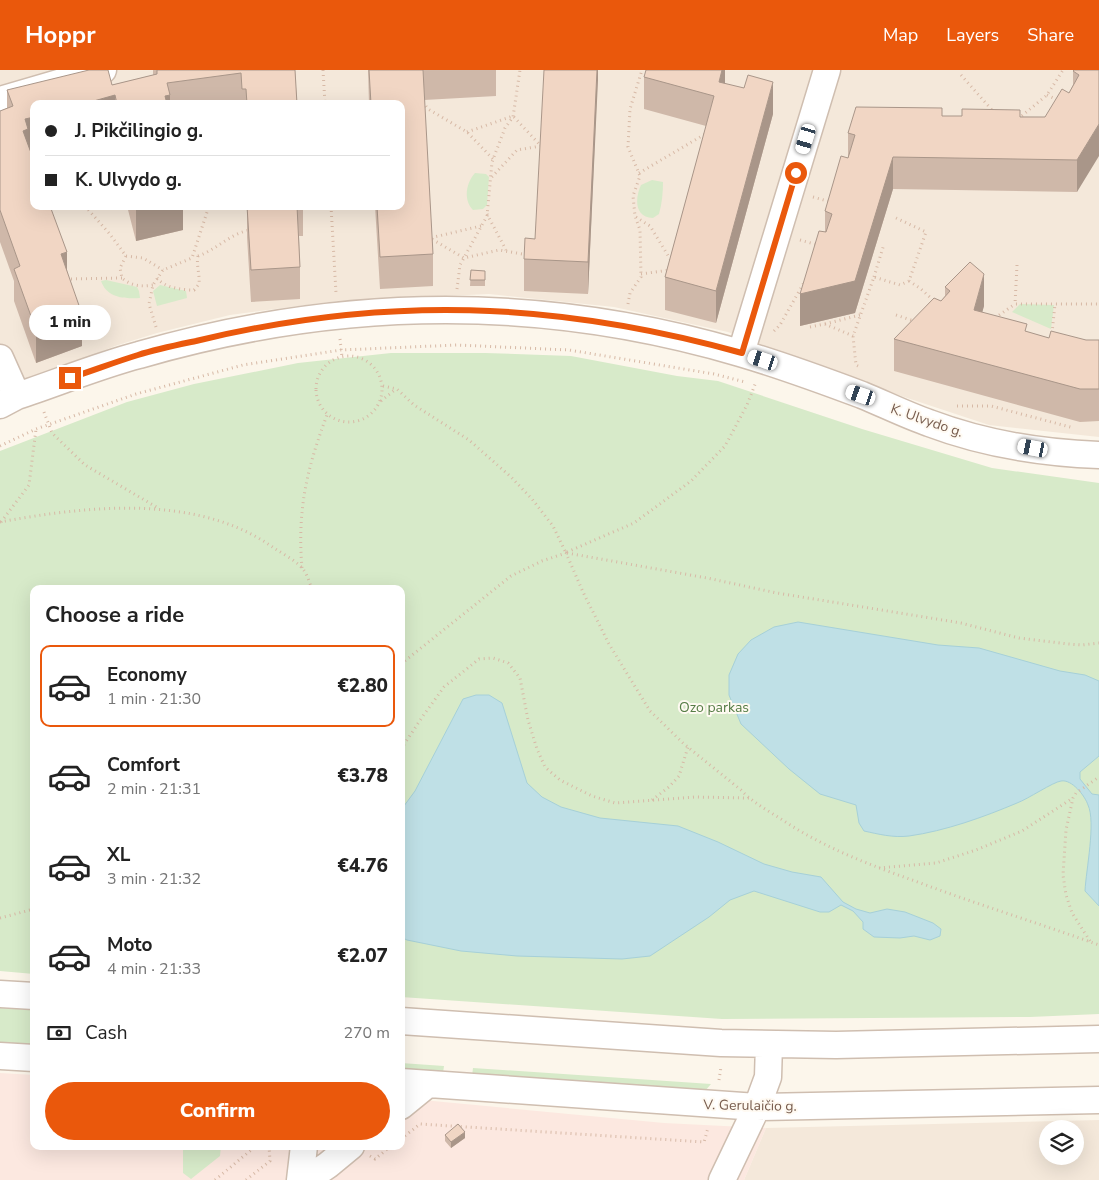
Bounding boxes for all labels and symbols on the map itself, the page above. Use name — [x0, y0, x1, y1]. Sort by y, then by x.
car — [794, 122, 817, 156]
route start — [785, 162, 807, 184]
callout: 1 min — [29, 306, 111, 340]
car — [746, 348, 779, 372]
route end — [59, 367, 81, 389]
car — [844, 383, 877, 407]
street label: K. Ulvydo g. — [888, 399, 966, 442]
car — [1016, 438, 1049, 458]
park label: Ozo parkas — [679, 698, 749, 717]
street label: V. Gerulaičio g. — [702, 1095, 797, 1116]

